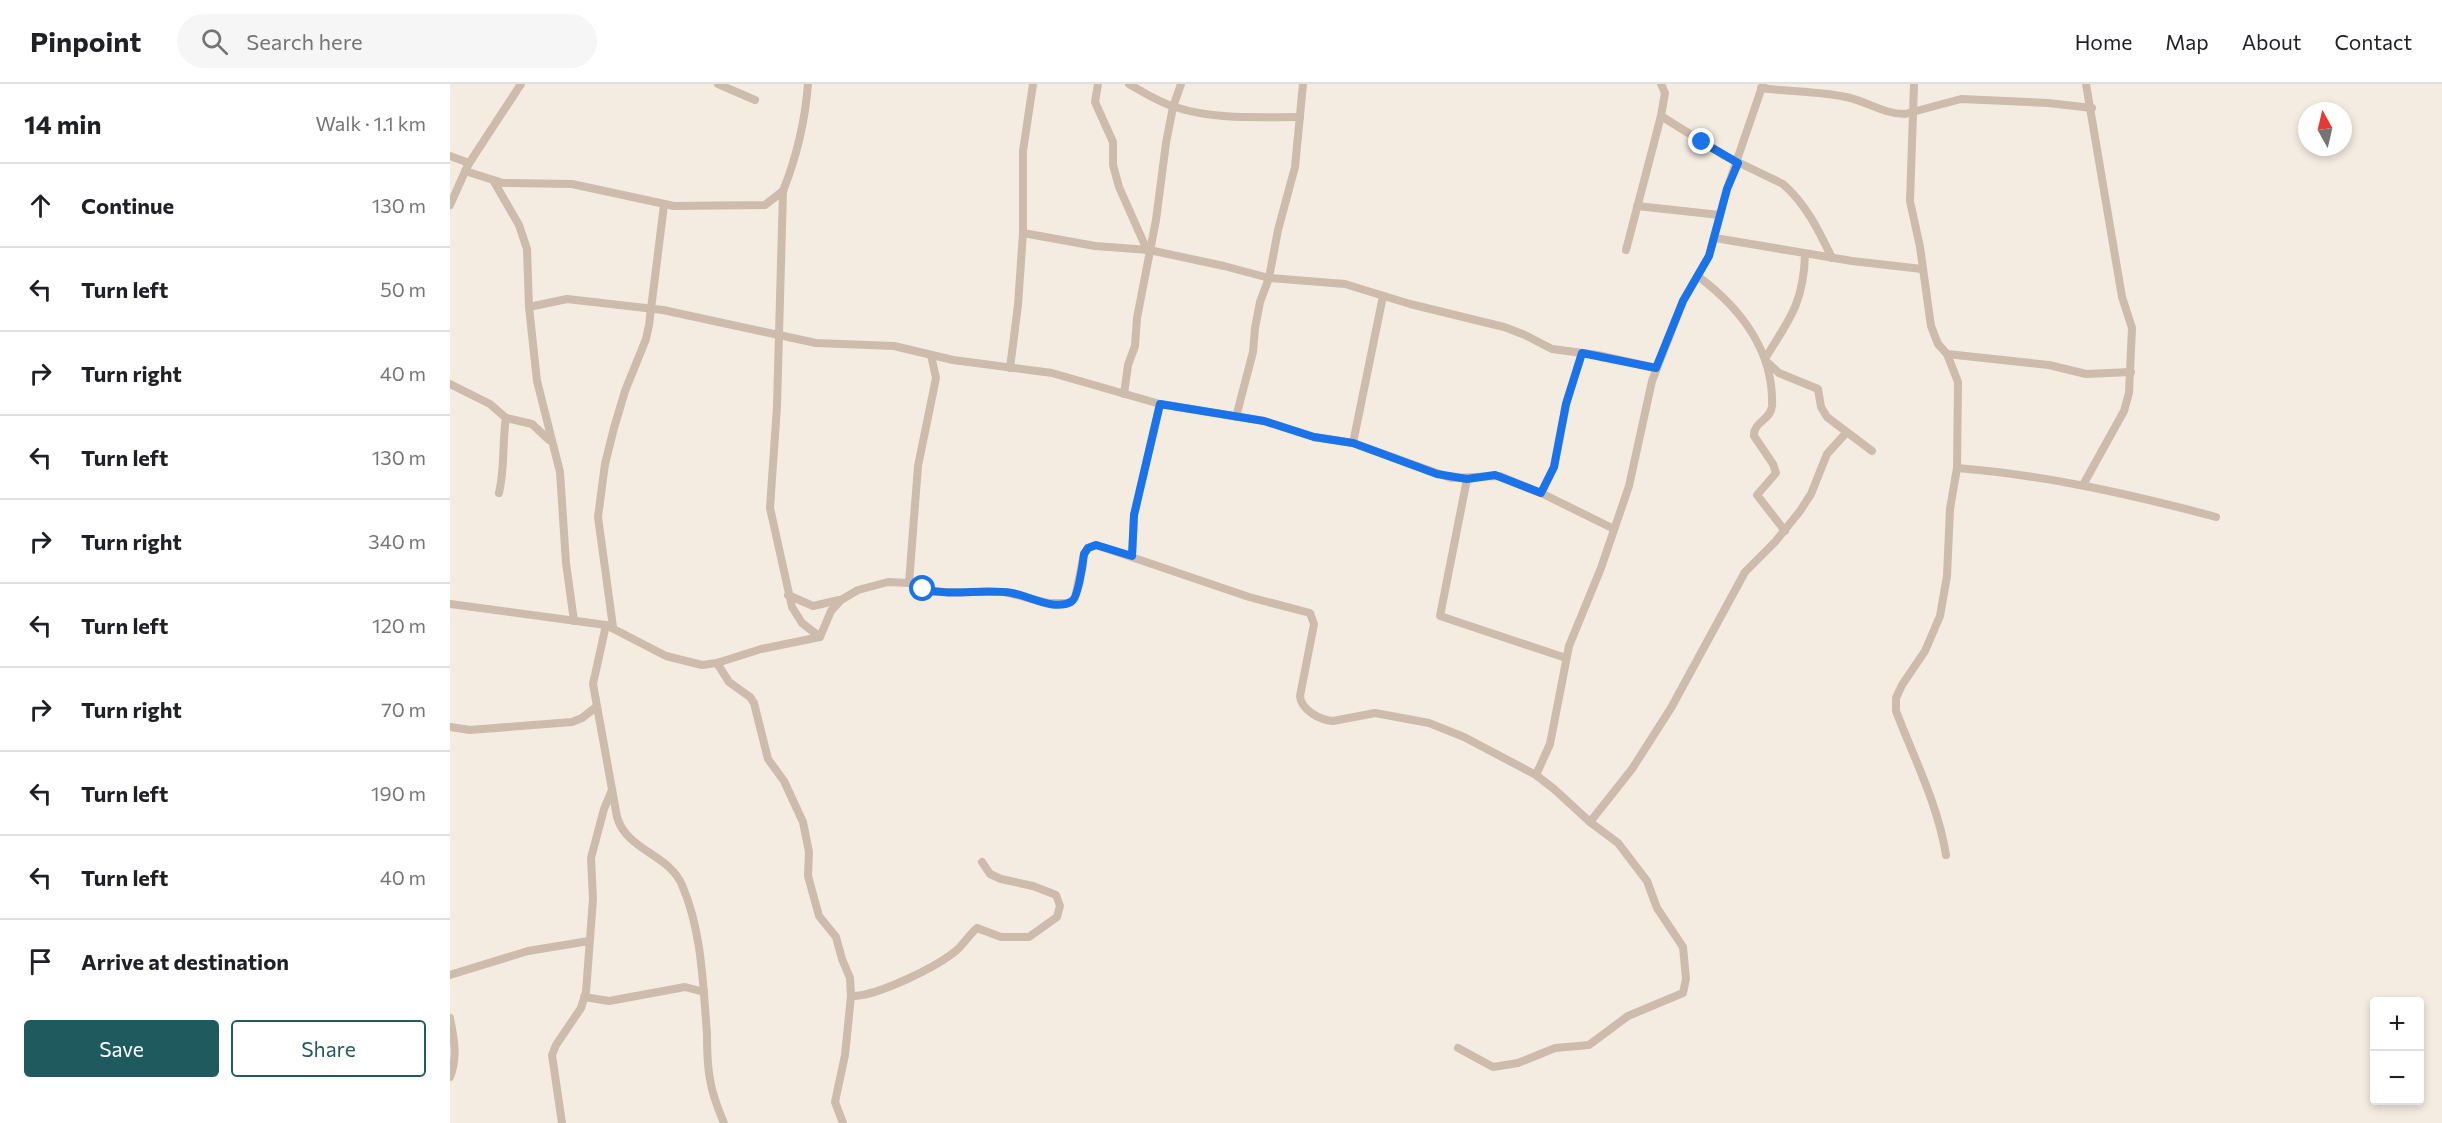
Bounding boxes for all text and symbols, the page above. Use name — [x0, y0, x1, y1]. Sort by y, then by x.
search box — [177, 14, 597, 68]
text: Pinpoint — [30, 24, 141, 58]
icon: search — [198, 25, 231, 58]
text: Search here — [246, 28, 363, 55]
text: Home — [2075, 29, 2132, 54]
text: Map — [2165, 29, 2209, 54]
text: About — [2242, 29, 2301, 54]
text: Contact — [2334, 29, 2412, 54]
north arrow — [2298, 102, 2352, 156]
text: 14 min — [24, 108, 102, 139]
text: Walk · 1.1 km — [316, 111, 426, 135]
route end — [1688, 128, 1714, 154]
icon: ahead — [24, 189, 57, 222]
text: Continue — [81, 192, 174, 219]
text: 130 m — [372, 193, 426, 217]
icon: left — [24, 273, 57, 306]
text: Turn left — [81, 276, 168, 303]
text: 50 m — [380, 277, 426, 301]
icon: right — [24, 357, 57, 390]
text: Turn right — [81, 360, 182, 387]
text: 40 m — [380, 361, 426, 385]
icon: left — [24, 441, 57, 474]
text: Turn left — [81, 444, 168, 471]
text: 130 m — [372, 445, 426, 469]
icon: right — [24, 525, 57, 558]
text: Turn right — [81, 528, 182, 555]
text: 340 m — [368, 529, 426, 553]
route start — [909, 575, 935, 601]
icon: left — [24, 609, 57, 642]
text: Turn left — [81, 612, 168, 639]
text: 120 m — [372, 613, 426, 637]
icon: right — [24, 693, 57, 726]
text: Turn right — [81, 696, 182, 723]
text: 70 m — [381, 697, 426, 721]
icon: left — [24, 777, 57, 810]
text: Turn left — [81, 780, 168, 807]
text: 190 m — [371, 781, 426, 805]
icon: left — [24, 861, 57, 894]
text: Turn left — [81, 864, 168, 891]
text: 40 m — [380, 865, 426, 889]
icon: arrive — [24, 945, 57, 978]
text: Arrive at destination — [81, 948, 289, 975]
map controls — [2370, 997, 2424, 1105]
button: + — [2370, 997, 2424, 1051]
button: Save — [24, 1020, 219, 1077]
button: Share — [231, 1020, 426, 1077]
button: − — [2370, 1051, 2424, 1105]

